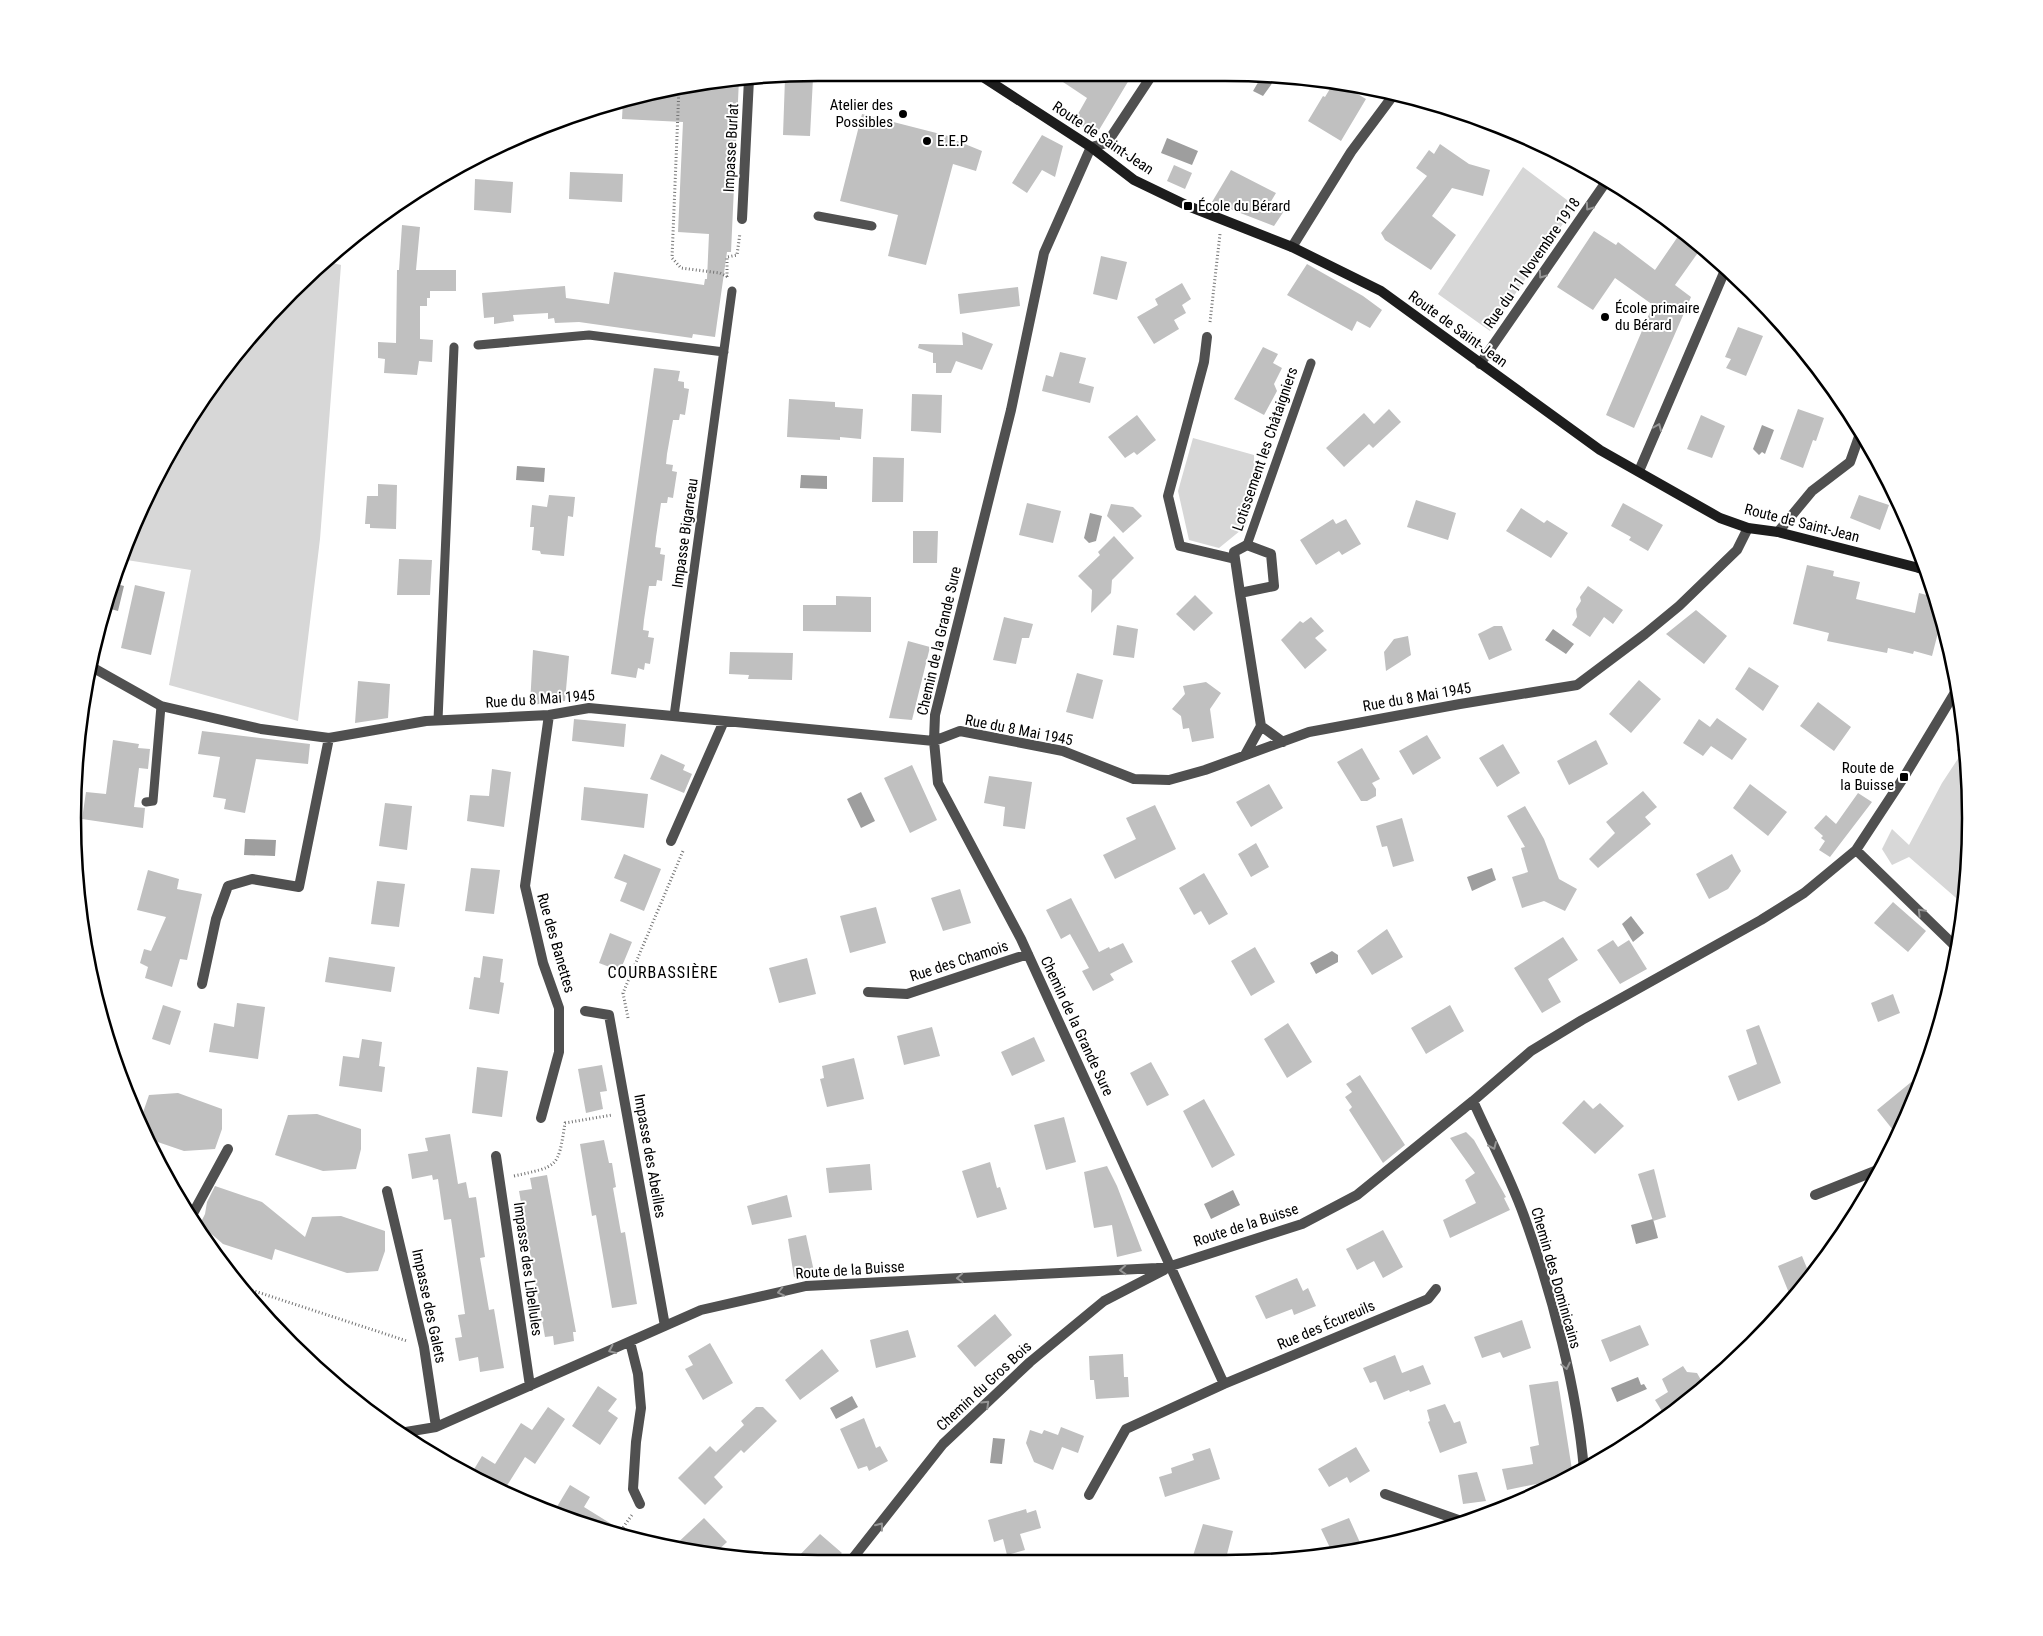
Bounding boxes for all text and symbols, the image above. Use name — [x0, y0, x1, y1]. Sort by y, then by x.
place label: Atelier des Possibles — [830, 96, 893, 131]
street label: Route de Saint-Jean — [1049, 98, 1157, 178]
street label: Impasse Burlat — [720, 103, 742, 193]
marker: Atelier des Possibles — [897, 108, 909, 120]
place label: E.E.P — [937, 132, 968, 150]
marker: E.E.P — [921, 135, 933, 147]
street label: Rue du 11 Novembre 1918 — [1480, 194, 1584, 332]
place label: École du Bérard — [1198, 197, 1290, 215]
marker: École du Bérard — [1182, 200, 1194, 212]
one-way arrow — [1586, 201, 1595, 211]
one-way arrow — [1539, 269, 1548, 278]
street label: Route de Saint-Jean — [1405, 287, 1511, 371]
place label: École primaire du Bérard — [1615, 299, 1700, 334]
marker: École primaire du Bérard — [1599, 311, 1611, 323]
street label: Lotissement les Châtaigniers — [1228, 365, 1302, 533]
one-way arrow — [1652, 423, 1662, 431]
street label: Impasse Bigarreau — [668, 477, 702, 589]
street label: Route de Saint-Jean — [1743, 500, 1861, 546]
street label: Chemin de la Grande Sure — [913, 565, 965, 717]
street label: Rue du 8 Mai 1945 — [1361, 679, 1473, 715]
street label: Rue du 8 Mai 1945 — [485, 686, 595, 712]
street label: Rue du 8 Mai 1945 — [963, 711, 1075, 749]
place label: Route de la Buisse — [1840, 759, 1894, 794]
marker: Route de la Buisse — [1898, 771, 1910, 783]
street label: Rue des Banettes — [533, 891, 579, 995]
one-way arrow — [1918, 909, 1927, 918]
street label: Rue des Chamois — [907, 937, 1011, 985]
street label: Chemin de la Grande Sure — [1037, 953, 1117, 1099]
district label: COURBASSIÈRE — [607, 963, 719, 982]
street label: Impasse des Abeilles — [630, 1092, 670, 1220]
one-way arrow — [1487, 1141, 1498, 1150]
street label: Route de la Buisse — [1191, 1200, 1301, 1250]
street label: Impasse des Libellules — [510, 1201, 546, 1337]
street label: Chemin des Dominicains — [1527, 1205, 1585, 1351]
street label: Impasse des Galets — [408, 1247, 450, 1365]
street label: Route de la Buisse — [795, 1257, 905, 1283]
one-way arrow — [1118, 1264, 1126, 1275]
one-way arrow — [956, 1273, 964, 1283]
one-way arrow — [777, 1286, 786, 1297]
street label: Rue des Écureuils — [1274, 1296, 1378, 1354]
street label: Chemin du Gros Bois — [933, 1337, 1035, 1435]
one-way arrow — [608, 1343, 617, 1354]
one-way arrow — [1560, 1362, 1571, 1370]
one-way arrow — [980, 1401, 989, 1410]
one-way arrow — [874, 1523, 882, 1532]

